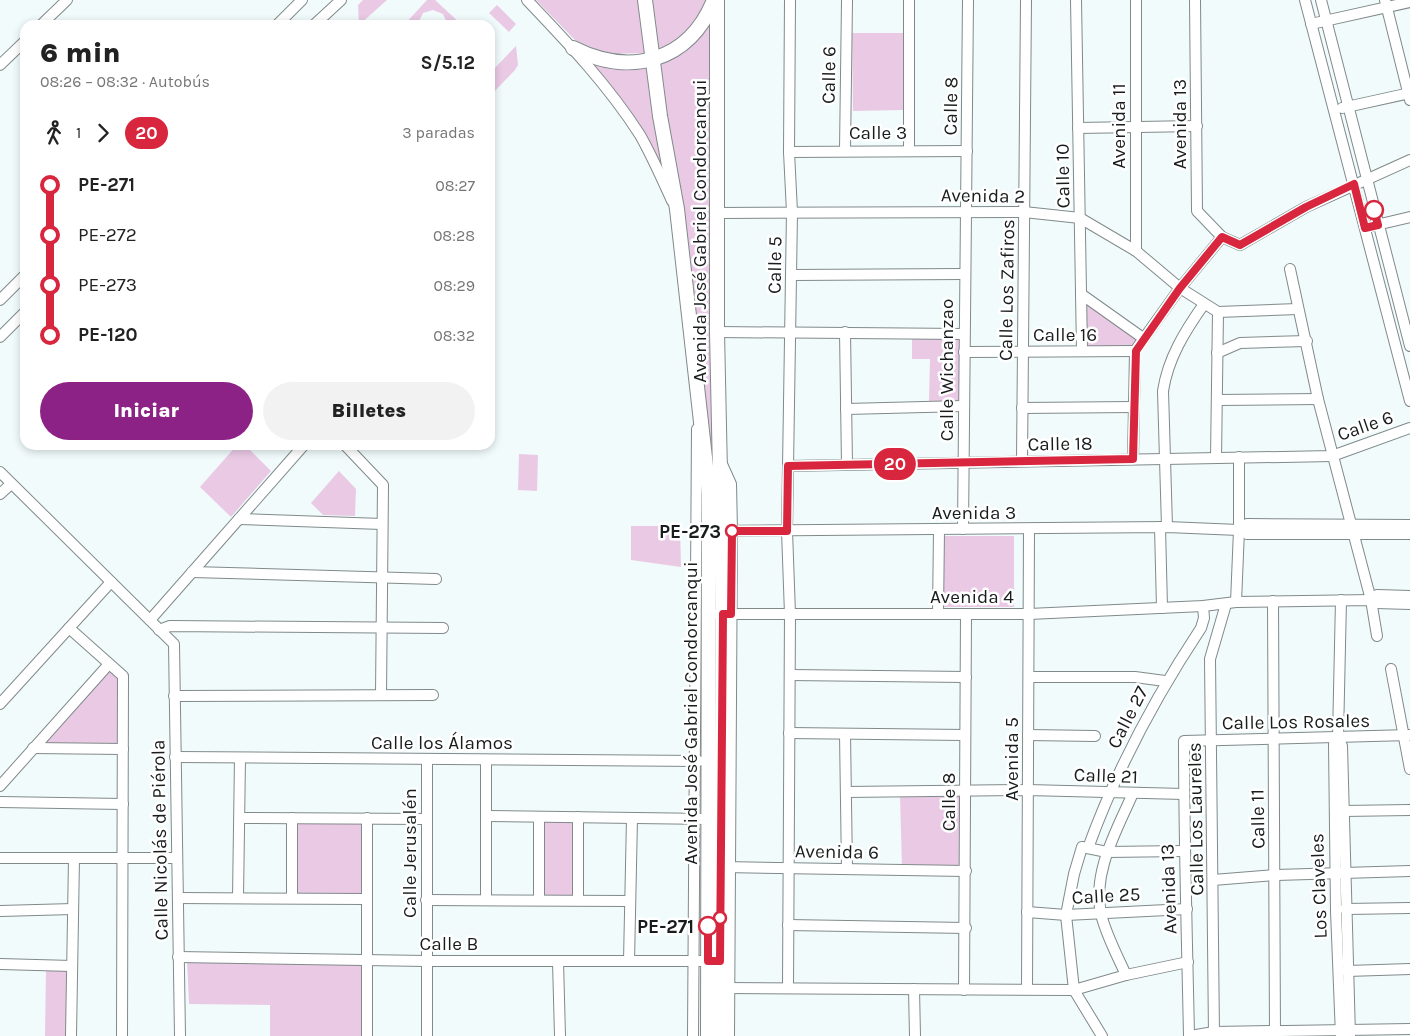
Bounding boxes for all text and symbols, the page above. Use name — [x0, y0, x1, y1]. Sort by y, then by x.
text: 6 min — [40, 36, 121, 69]
street label: Calle 6 — [817, 46, 841, 104]
text: S/5.12 — [421, 52, 475, 74]
text: 08:26 – 08:32 · Autobús — [40, 72, 210, 91]
street label: Calle 8 — [939, 76, 963, 136]
street label: Avenida José Gabriel Condorcanqui — [689, 79, 711, 383]
street label: Avenida 13 — [1169, 79, 1191, 169]
street label: Avenida 11 — [1108, 83, 1130, 169]
icon: walk — [40, 119, 68, 147]
icon: forward — [89, 119, 117, 147]
text: 20 — [135, 122, 158, 144]
street label: Calle 3 — [849, 122, 907, 144]
text: 1 — [76, 123, 81, 142]
text: 3 paradas — [402, 123, 475, 142]
street label: Calle 10 — [1051, 144, 1075, 208]
text: PE-271 — [78, 174, 135, 196]
text: 08:27 — [435, 176, 475, 195]
street label: Avenida 2 — [941, 184, 1025, 208]
unlabelled marker — [1364, 200, 1384, 220]
street label: Calle Los Zafiros — [995, 219, 1019, 361]
text: PE-272 — [78, 224, 137, 246]
text: 08:28 — [433, 226, 475, 245]
street label: Calle 5 — [763, 236, 787, 294]
text: PE-273 — [78, 274, 137, 296]
text: 08:29 — [433, 276, 475, 295]
street label: Calle Wichanzao — [936, 299, 958, 441]
text: PE-120 — [78, 324, 138, 346]
street label: Calle 16 — [1033, 324, 1097, 346]
text: 08:32 — [433, 326, 475, 345]
button: Iniciar — [40, 382, 253, 440]
button: Billetes — [263, 382, 475, 440]
street label: Calle 6 — [1334, 406, 1396, 446]
street label: Calle 18 — [1027, 432, 1093, 456]
line badge: 20 — [872, 448, 918, 480]
text: 20 — [884, 453, 906, 475]
street label: Avenida 3 — [932, 502, 1016, 524]
place label: PE-273 — [659, 521, 721, 543]
marker: PE-273 — [725, 524, 739, 538]
street label: Avenida José Gabriel Condorcanqui — [680, 561, 702, 865]
street label: Avenida 4 — [930, 586, 1014, 608]
street label: Calle 27 — [1103, 683, 1153, 752]
street label: Calle Los Rosales — [1222, 710, 1370, 734]
street label: Avenida 5 — [1001, 717, 1023, 801]
street label: Calle los Álamos — [371, 731, 513, 754]
street label: Calle Nicolás de Piérola — [147, 739, 173, 940]
street label: Calle Los Laureles — [1184, 742, 1208, 896]
street label: Calle 21 — [1073, 764, 1138, 788]
street label: Calle 8 — [938, 773, 960, 831]
street label: Calle Jerusalén — [399, 788, 421, 918]
street label: Calle 11 — [1246, 789, 1270, 849]
street label: Los Claveles — [1306, 833, 1332, 939]
street label: Avenida 6 — [795, 840, 879, 864]
street label: Avenida 13 — [1156, 843, 1182, 935]
street label: Calle 25 — [1071, 883, 1141, 909]
unlabelled marker — [713, 911, 727, 925]
place label: PE-271 — [637, 916, 694, 938]
marker: PE-271 — [698, 916, 718, 936]
street label: Calle B — [420, 933, 478, 955]

